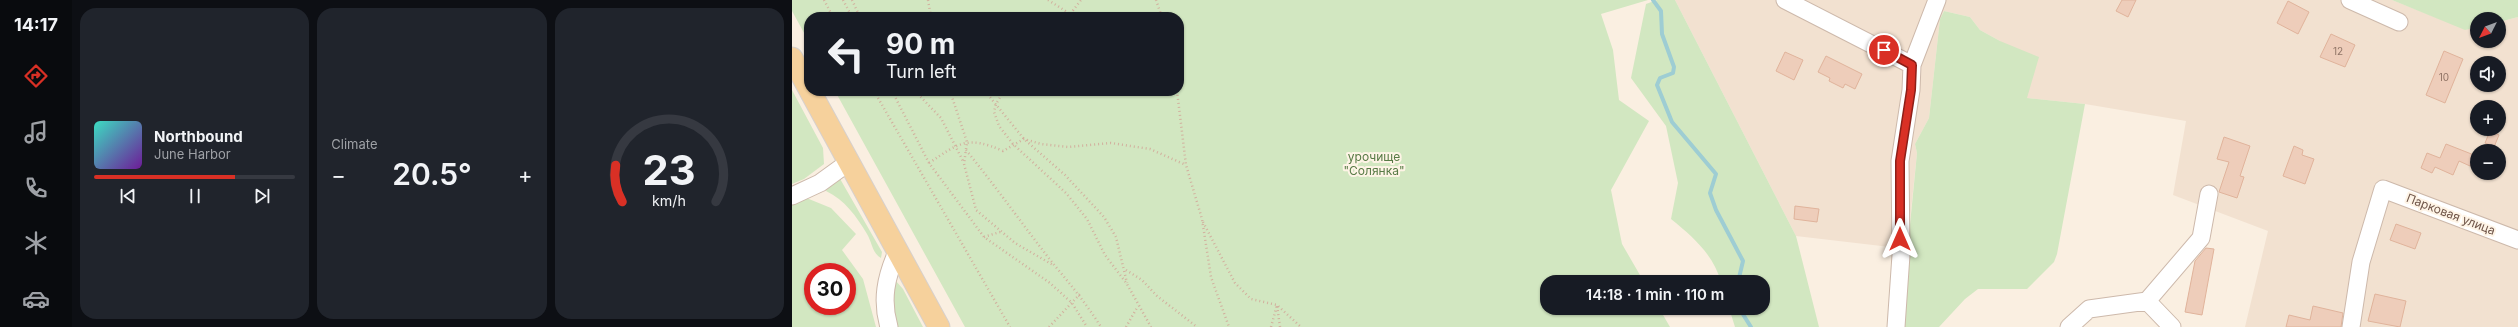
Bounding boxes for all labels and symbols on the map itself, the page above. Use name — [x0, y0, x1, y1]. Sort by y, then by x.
north arrow — [2470, 12, 2506, 48]
pin — [1867, 33, 1901, 67]
house number: 12 — [2333, 45, 2343, 57]
house number: 10 — [2439, 71, 2449, 83]
park label: урочище "Солянка" — [1343, 149, 1405, 178]
street label: Парковая улица — [2404, 190, 2498, 238]
position arrow — [1879, 218, 1921, 260]
speed limit sign: 30 — [804, 263, 856, 315]

